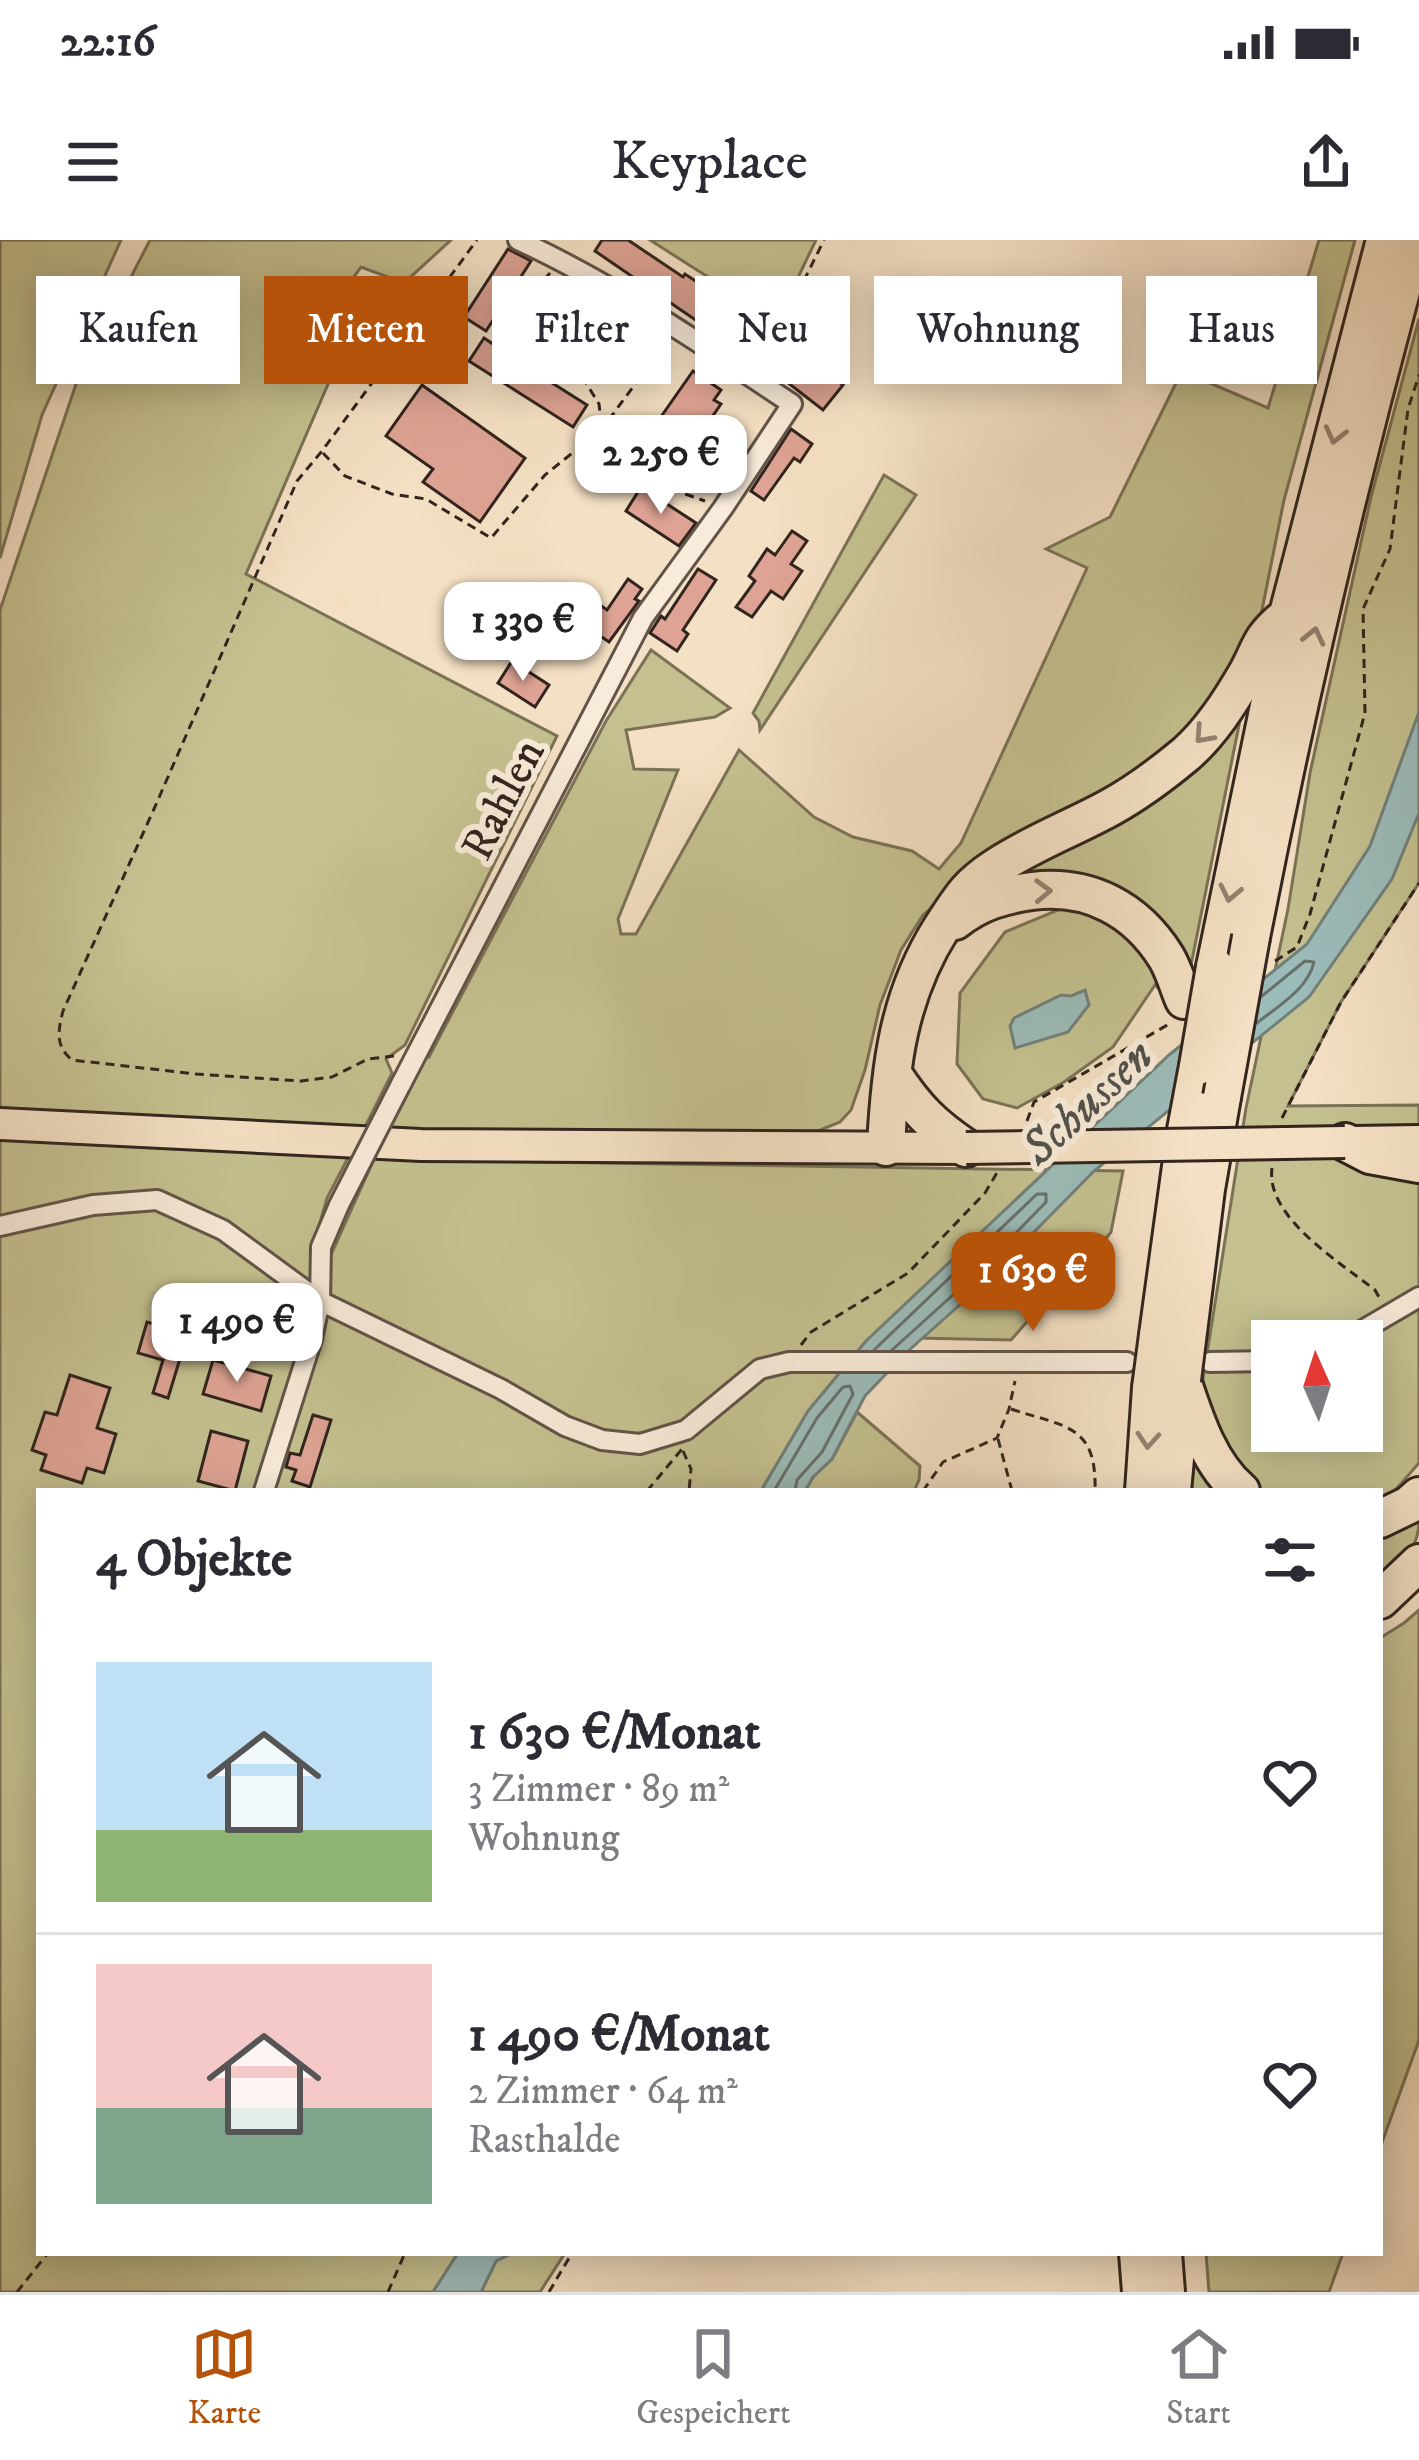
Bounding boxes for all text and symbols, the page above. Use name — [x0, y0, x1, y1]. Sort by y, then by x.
text: 22:16 — [60, 14, 156, 70]
icon: menu — [60, 129, 126, 195]
text: Keyplace — [611, 129, 808, 196]
icon: share — [1293, 129, 1359, 195]
chip: Kaufen — [36, 276, 240, 384]
chip: Mieten — [264, 276, 468, 384]
chip: Filter — [492, 276, 671, 384]
chip: Neu — [695, 276, 850, 384]
chip: Wohnung — [874, 276, 1122, 384]
chip: Haus — [1146, 276, 1317, 384]
pin: 2 250 € — [550, 415, 772, 517]
one-way arrow — [1324, 424, 1349, 444]
text: 2 250 € — [602, 429, 720, 478]
pin: 1 330 € — [412, 582, 634, 684]
text: 1 330 € — [471, 596, 575, 645]
one-way arrow — [1300, 627, 1325, 647]
one-way arrow — [1196, 722, 1217, 743]
street label: Rahlen — [450, 730, 558, 870]
one-way arrow — [1034, 879, 1053, 905]
one-way arrow — [1219, 883, 1244, 903]
water label: Schussen — [1008, 1027, 1167, 1180]
pin: 1 630 € — [922, 1232, 1144, 1334]
text: 1 630 € — [978, 1246, 1088, 1295]
pin: 1 490 € — [126, 1283, 348, 1385]
text: 1 490 € — [179, 1297, 295, 1346]
north arrow — [1251, 1320, 1383, 1452]
map controls — [1251, 1320, 1383, 1452]
one-way arrow — [1135, 1431, 1161, 1450]
icon: filters — [1257, 1527, 1323, 1593]
text: 4 Objekte — [96, 1528, 292, 1592]
text: 1 630 €/Monat — [468, 1701, 761, 1765]
icon: home — [192, 1710, 336, 1854]
icon: heart — [1257, 1749, 1323, 1815]
text: 3 Zimmer · 89 m² — [468, 1765, 729, 1814]
text: Wohnung — [468, 1814, 619, 1863]
text: 1 490 €/Monat — [468, 2003, 770, 2067]
icon: home — [192, 2012, 336, 2156]
icon: heart — [1257, 2051, 1323, 2117]
text: 2 Zimmer · 64 m² — [468, 2067, 738, 2116]
text: Rasthalde — [468, 2116, 620, 2165]
tab: Karte — [187, 2321, 261, 2434]
tab: Gespeichert — [636, 2321, 791, 2434]
tab: Start — [1166, 2321, 1232, 2434]

